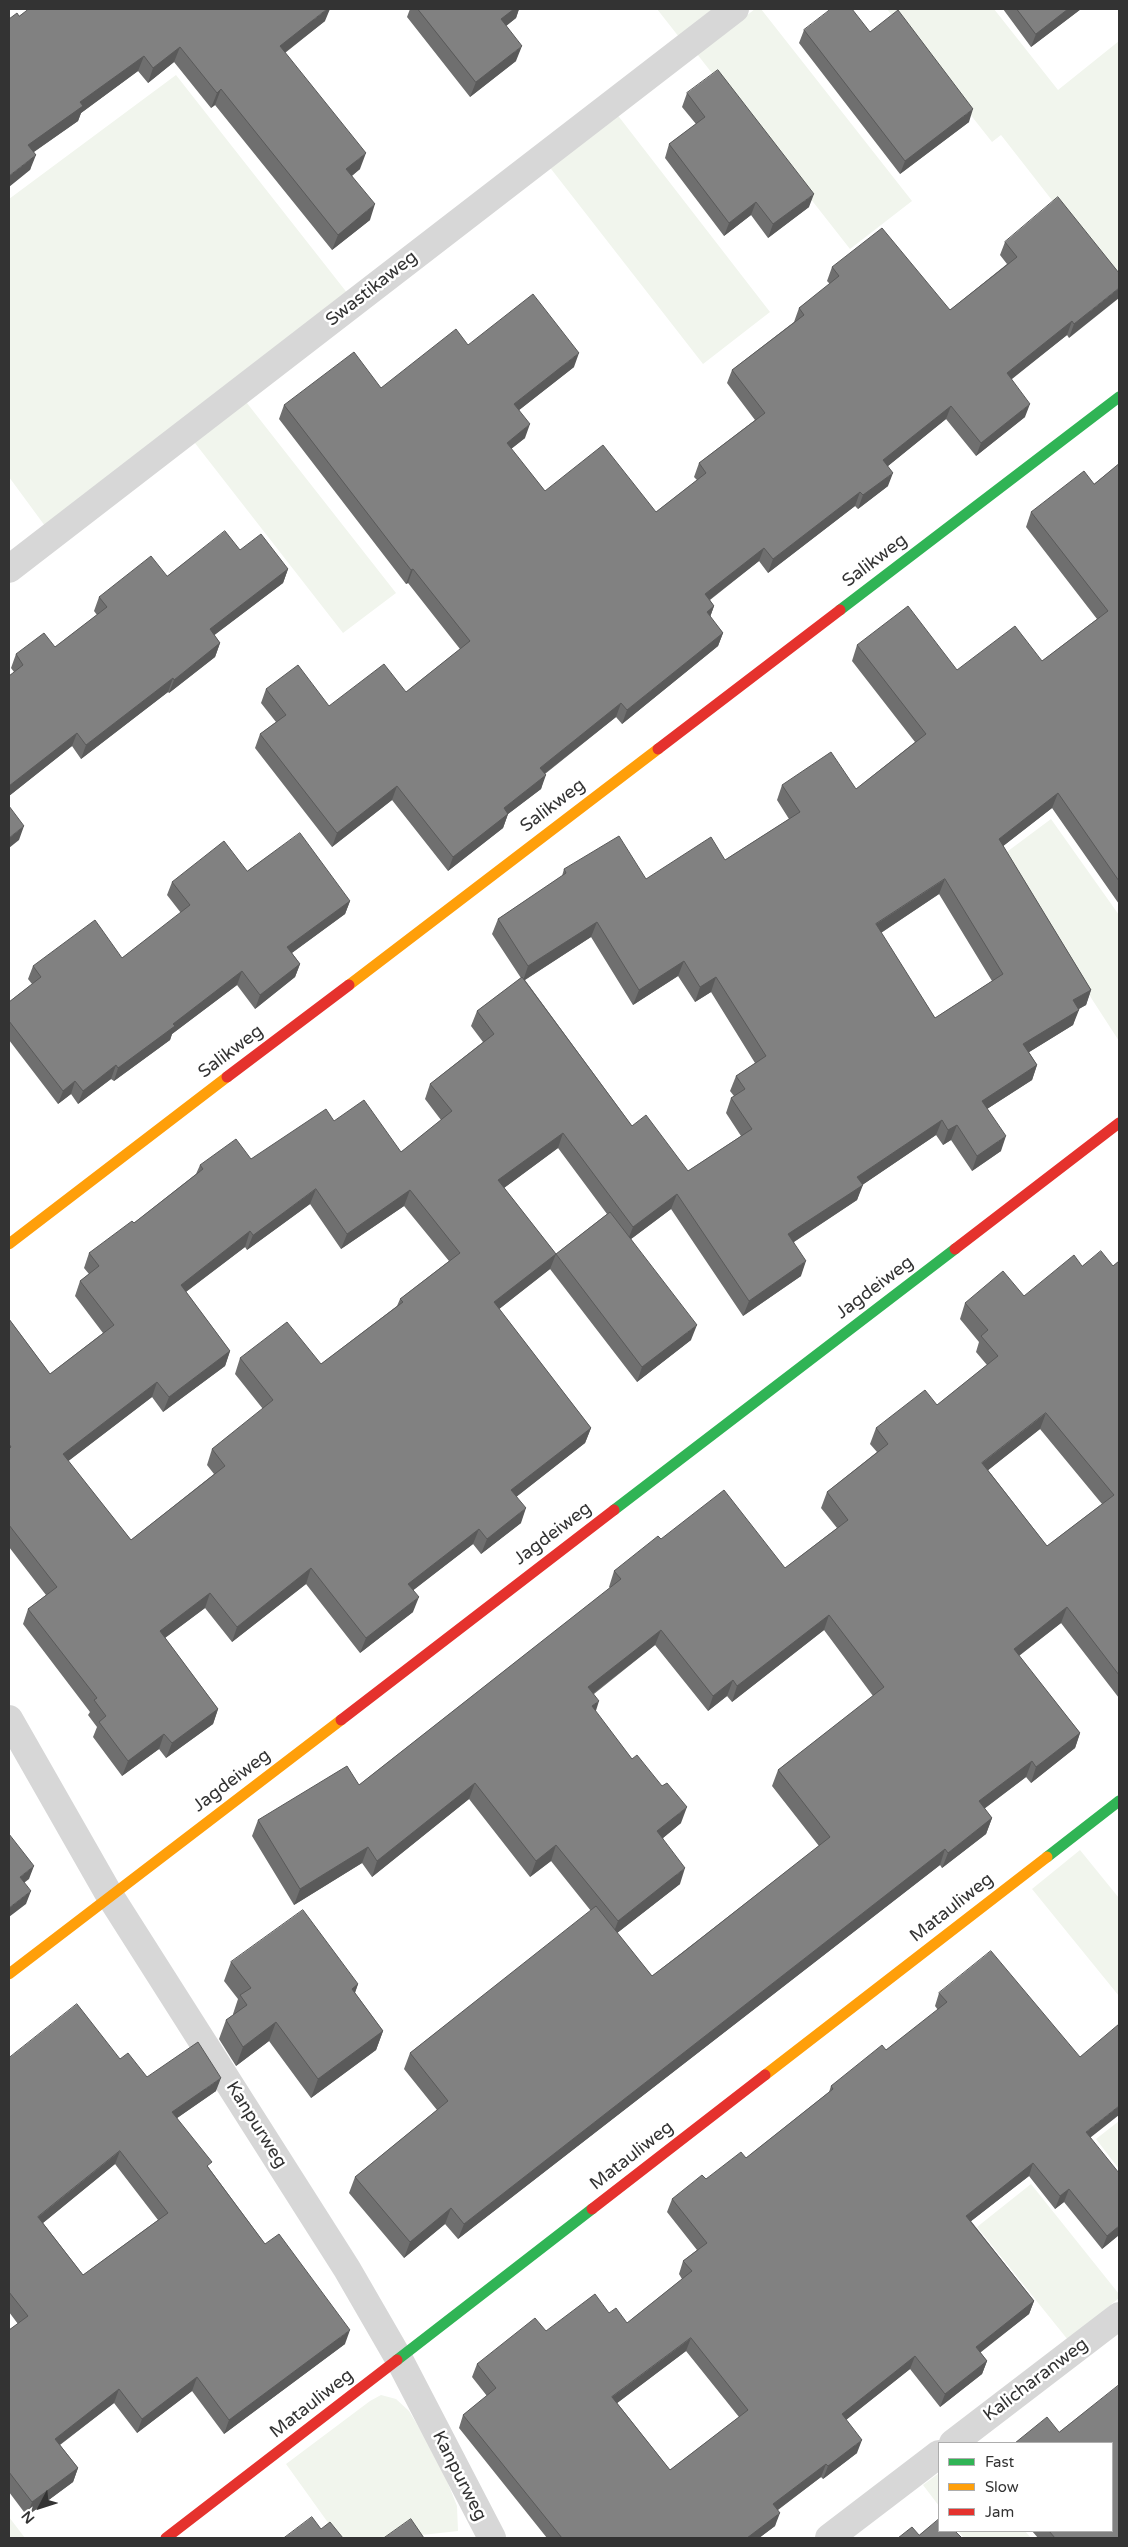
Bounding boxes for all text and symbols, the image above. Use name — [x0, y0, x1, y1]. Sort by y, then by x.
street label: Swastikaweg — [322, 247, 422, 331]
street label: Salikweg — [838, 530, 912, 592]
street label: Salikweg — [516, 775, 590, 837]
street label: Salikweg — [194, 1021, 268, 1083]
street label: Jagdeiweg — [832, 1252, 918, 1324]
street label: Jagdeiweg — [510, 1498, 596, 1570]
street label: Jagdeiweg — [189, 1745, 275, 1817]
street label: Matauliweg — [906, 1869, 998, 1947]
street label: Kanpurweg — [221, 2078, 291, 2172]
street label: Matauliweg — [586, 2117, 678, 2195]
street label: Kalicharanweg — [979, 2334, 1093, 2426]
street label: Matauliweg — [266, 2365, 358, 2443]
street label: Kanpurweg — [427, 2427, 491, 2525]
legend — [938, 2442, 1113, 2532]
text: Fast — [985, 2453, 1014, 2471]
text: Slow — [985, 2478, 1019, 2496]
north arrow — [15, 2482, 65, 2532]
text: Jam — [985, 2503, 1014, 2521]
text: N — [18, 2507, 38, 2527]

